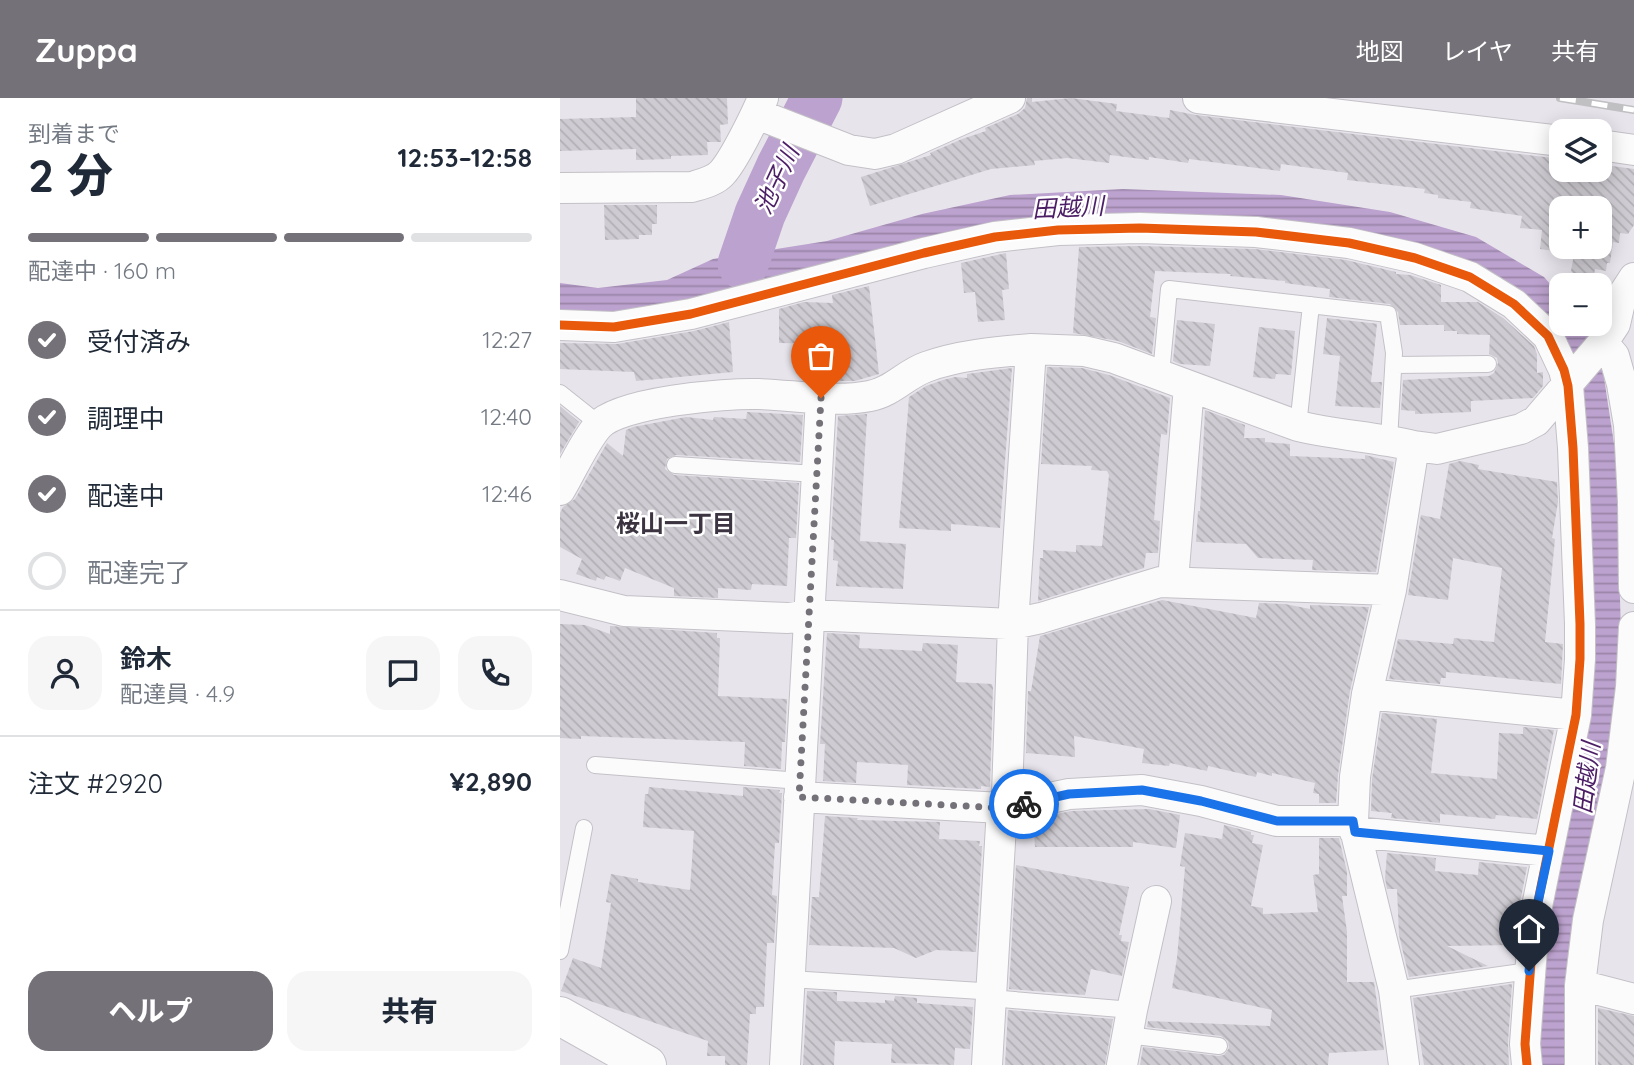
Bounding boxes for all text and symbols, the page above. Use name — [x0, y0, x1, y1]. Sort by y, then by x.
text: Zuppa — [35, 29, 138, 70]
text: 地図 — [1356, 36, 1404, 66]
text: レイヤ — [1442, 36, 1513, 66]
text: 共有 — [1551, 36, 1599, 66]
text: 到着まで — [28, 119, 120, 148]
map controls — [1549, 119, 1612, 336]
button: layers — [1549, 119, 1612, 182]
water label: 池子川 — [747, 138, 806, 219]
text: 12:53–12:58 — [397, 141, 532, 174]
text: 2 分 — [28, 146, 113, 204]
water label: 田越川 — [1031, 190, 1108, 224]
button: + — [1549, 196, 1612, 259]
text: 配達中 · 160 m — [28, 256, 176, 285]
button: − — [1549, 273, 1612, 336]
icon: check — [28, 321, 66, 359]
text: 受付済み — [87, 325, 191, 358]
text: 12:27 — [482, 325, 532, 354]
pin — [791, 326, 851, 398]
icon: bag — [802, 337, 840, 375]
icon: check — [28, 398, 66, 436]
text: 調理中 — [87, 402, 165, 435]
text: 12:40 — [481, 402, 532, 431]
icon: check — [28, 475, 66, 513]
text: 配達中 — [87, 479, 165, 512]
text: 12:46 — [482, 479, 532, 508]
district label: 桜山一丁目 — [616, 508, 736, 538]
text: 配達完了 — [87, 556, 191, 589]
button: person — [28, 636, 102, 710]
button: chat — [366, 636, 440, 710]
button: phone — [458, 636, 532, 710]
text: 鈴木 — [120, 642, 172, 675]
text: 配達員 · 4.9 — [120, 679, 235, 708]
water label: 田越川 — [1567, 737, 1606, 815]
text: ¥2,890 — [450, 765, 532, 798]
text: 注文 #2920 — [28, 767, 163, 800]
courier — [989, 769, 1059, 839]
icon: bike — [1005, 785, 1043, 823]
pin — [1499, 899, 1559, 971]
icon: home — [1510, 910, 1548, 948]
button: ヘルプ — [28, 971, 273, 1051]
button: 共有 — [287, 971, 532, 1051]

